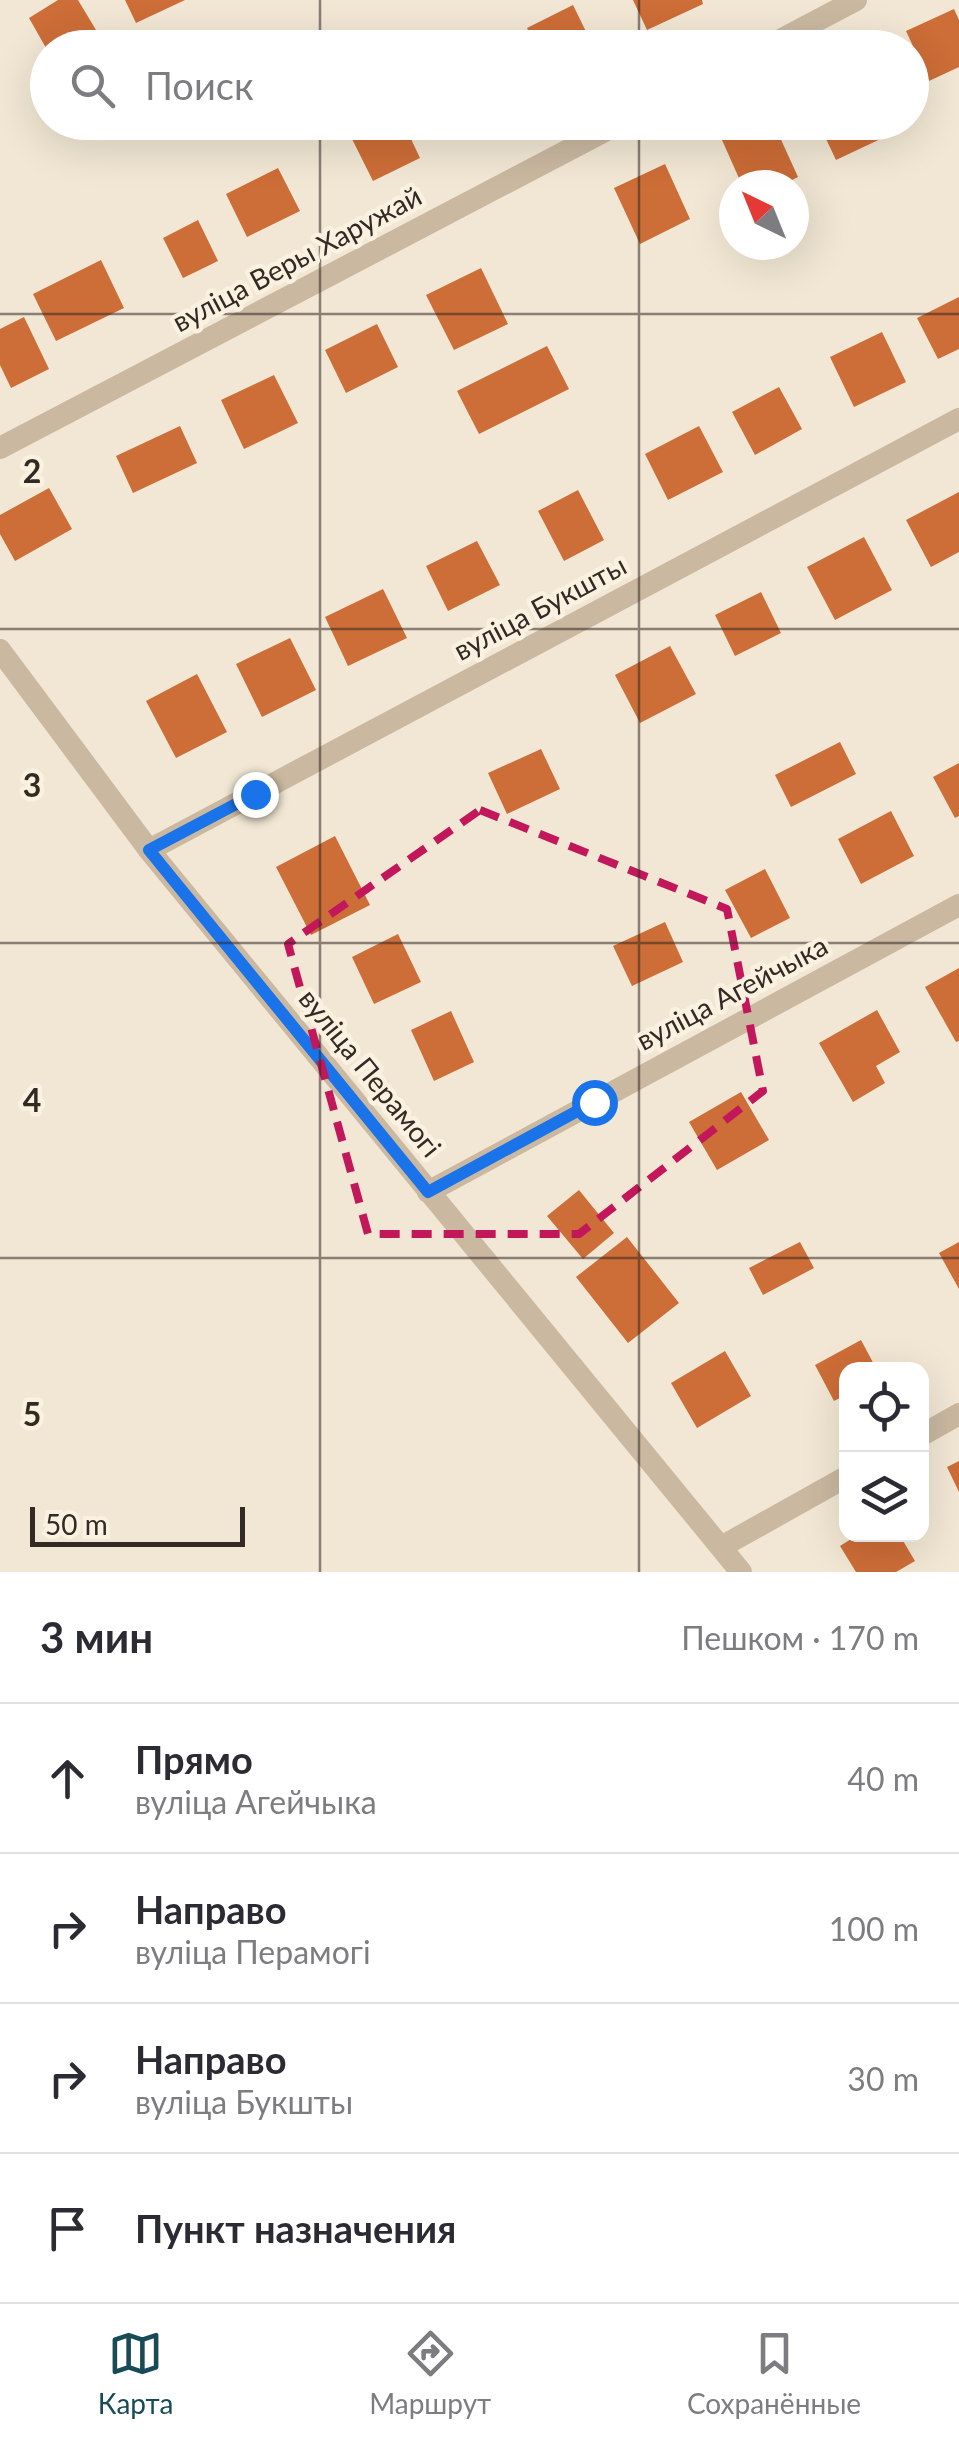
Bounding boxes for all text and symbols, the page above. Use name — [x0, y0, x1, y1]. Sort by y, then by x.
search box — [30, 30, 929, 140]
icon: search — [65, 58, 120, 113]
text: Поиск — [145, 62, 254, 108]
north arrow — [719, 170, 809, 260]
street label: вуліца Веры Харужай — [166, 178, 427, 338]
text: 2 — [23, 451, 41, 490]
street label: вуліца Букшты — [447, 547, 632, 667]
text: 3 — [23, 765, 41, 804]
route end — [233, 772, 279, 818]
street label: вуліца Агейчыка — [630, 927, 833, 1057]
street label: вуліца Перамогі — [293, 982, 449, 1163]
text: 4 — [23, 1080, 41, 1119]
route start — [572, 1080, 618, 1126]
map controls — [839, 1362, 929, 1542]
button: locate — [839, 1362, 929, 1452]
text: 5 — [23, 1394, 41, 1433]
button: layers — [839, 1452, 929, 1542]
scale bar — [30, 1502, 245, 1546]
text: 50 m — [45, 1507, 108, 1541]
text: 3 мин — [40, 1612, 153, 1662]
text: Пешком · 170 m — [681, 1618, 919, 1657]
text: Прямо — [135, 1736, 253, 1782]
icon: ahead — [40, 1751, 95, 1806]
text: 40 m — [847, 1759, 919, 1798]
text: вуліца Агейчыка — [135, 1782, 377, 1821]
text: Направо — [135, 1886, 287, 1932]
icon: right — [40, 1901, 95, 1956]
text: 100 m — [829, 1909, 919, 1948]
text: вуліца Перамогі — [135, 1932, 371, 1971]
text: Направо — [135, 2036, 287, 2082]
icon: right — [40, 2051, 95, 2106]
text: 30 m — [847, 2059, 919, 2098]
text: вуліца Букшты — [135, 2082, 353, 2121]
icon: arrive — [40, 2201, 95, 2256]
text: Пункт назначения — [135, 2205, 456, 2251]
tab: Карта — [98, 2326, 174, 2420]
tab: Маршрут — [369, 2326, 491, 2420]
tab: Сохранённые — [687, 2326, 861, 2420]

